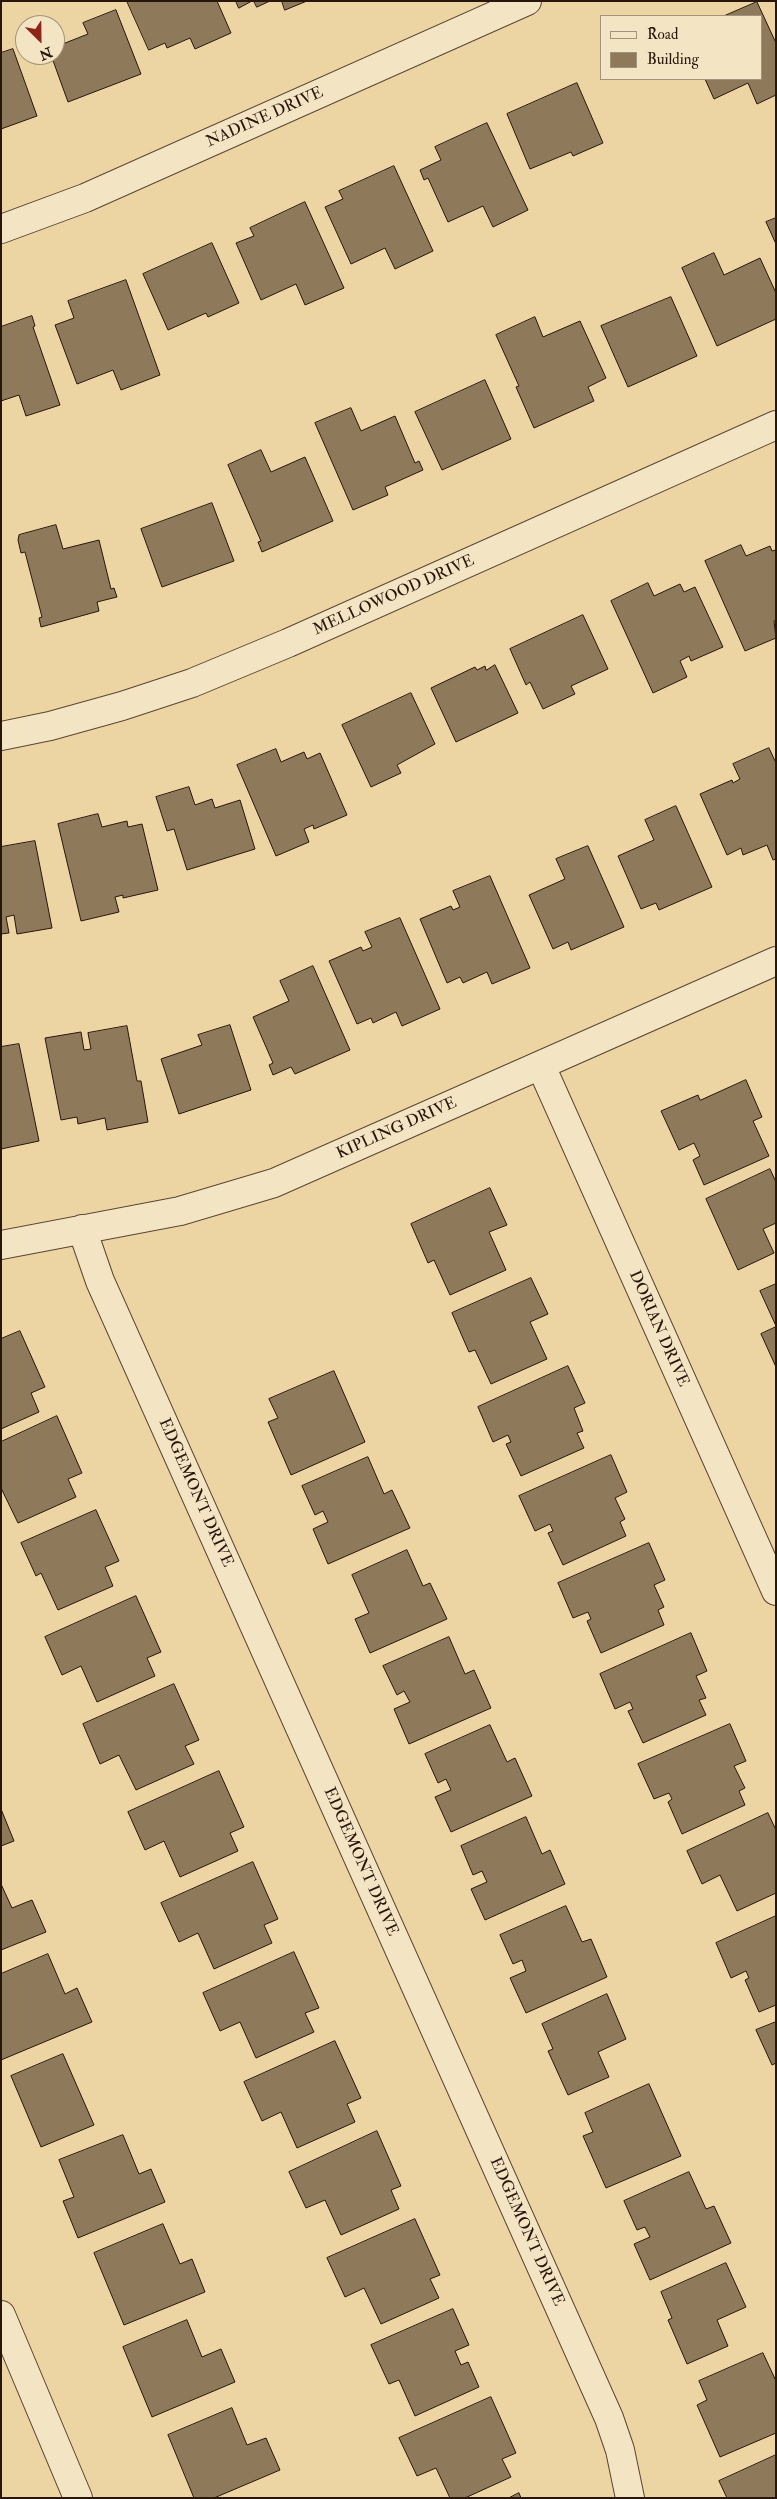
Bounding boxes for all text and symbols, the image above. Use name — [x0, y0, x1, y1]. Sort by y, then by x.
north arrow — [15, 15, 65, 65]
legend — [600, 15, 762, 80]
text: Road — [647, 25, 678, 44]
text: N — [37, 43, 55, 64]
text: Building — [647, 50, 699, 69]
street label: NADINE DRIVE — [203, 84, 327, 152]
street label: MELLOWOOD DRIVE — [310, 552, 478, 640]
street label: KIPLING DRIVE — [334, 1094, 460, 1164]
street label: DORIAN DRIVE — [624, 1268, 692, 1390]
street label: EDGEMONT DRIVE — [154, 1416, 236, 1570]
street label: EDGEMONT DRIVE — [319, 1785, 401, 1939]
street label: EDGEMONT DRIVE — [485, 2155, 567, 2309]

